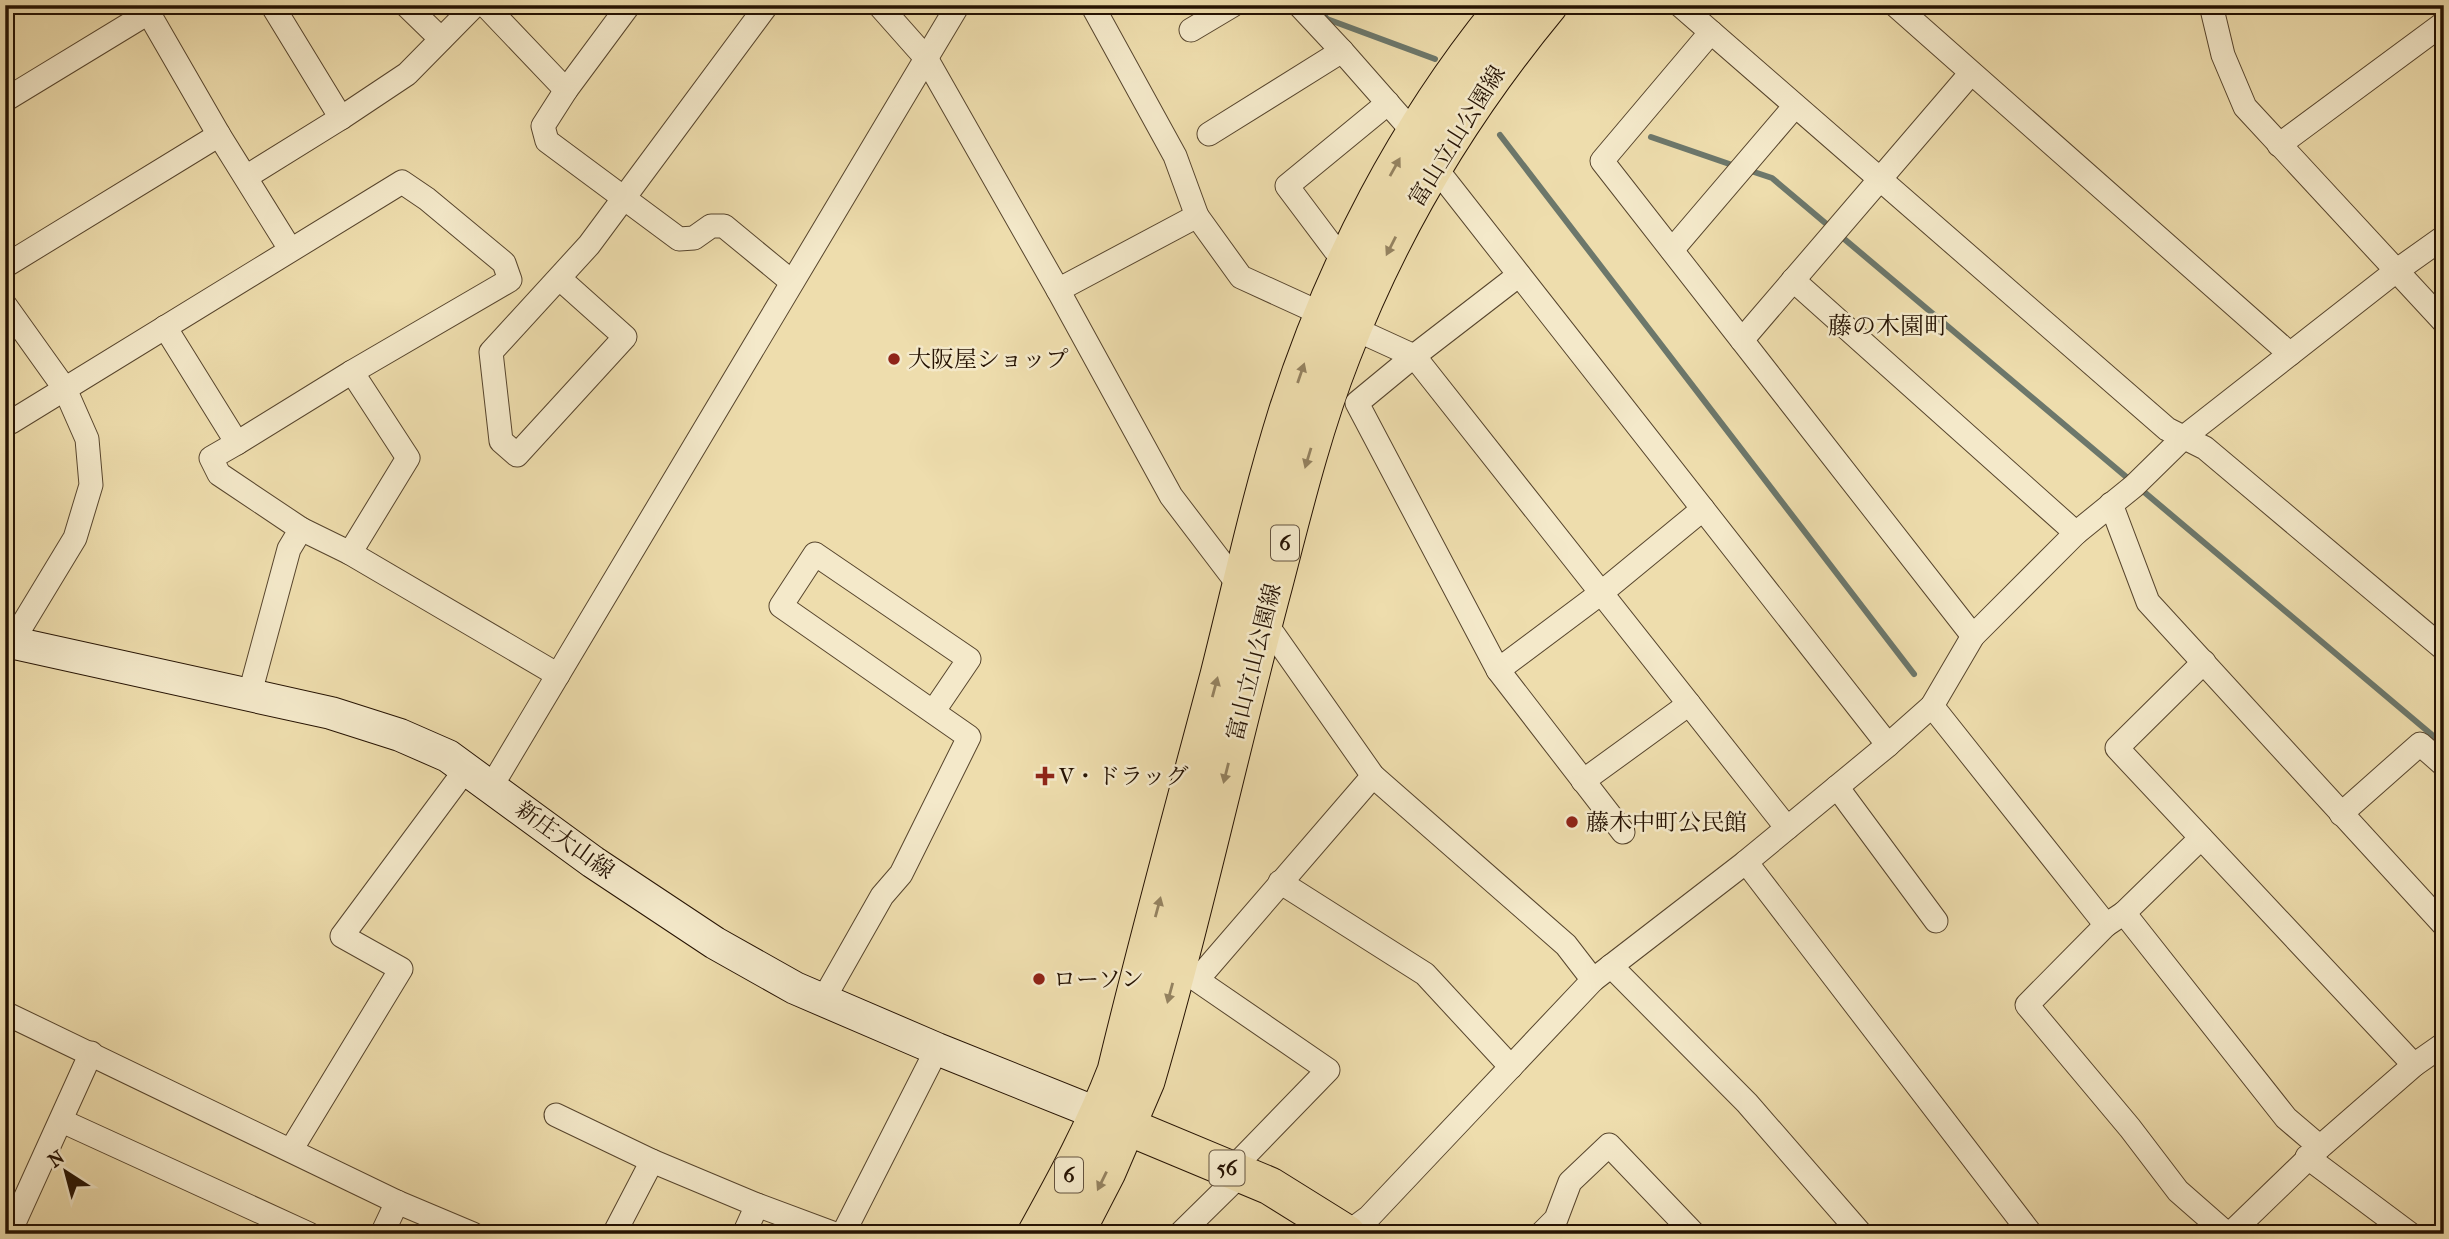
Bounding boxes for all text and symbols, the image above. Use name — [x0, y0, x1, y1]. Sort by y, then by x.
street label: 富山立山公園線 — [1403, 61, 1511, 211]
one-way arrow — [1389, 157, 1401, 176]
one-way arrow — [1385, 236, 1396, 256]
district label: 藤の木園町 — [1828, 312, 1948, 340]
place label: 大阪屋ショップ — [908, 346, 1069, 373]
marker: 大阪屋ショップ — [886, 351, 902, 367]
one-way arrow — [1296, 363, 1307, 384]
one-way arrow — [1302, 447, 1312, 468]
road number: 6 — [1271, 526, 1299, 560]
street label: 富山立山公園線 — [1221, 581, 1287, 743]
one-way arrow — [1210, 676, 1221, 698]
one-way arrow — [1220, 762, 1231, 784]
place label: V・ドラッグ — [1058, 763, 1189, 790]
marker: V・ドラッグ — [1037, 768, 1053, 784]
street label: 新庄大山線 — [511, 795, 619, 885]
place label: 藤木中町公民館 — [1586, 809, 1747, 836]
marker: 藤木中町公民館 — [1564, 814, 1580, 830]
one-way arrow — [1153, 896, 1164, 918]
place label: ローソン — [1053, 966, 1144, 993]
marker: ローソン — [1031, 971, 1047, 987]
one-way arrow — [1164, 982, 1175, 1004]
north arrow — [32, 1138, 102, 1208]
text: N — [44, 1146, 69, 1172]
road number: 56 — [1210, 1150, 1244, 1186]
road number: 6 — [1055, 1158, 1083, 1192]
one-way arrow — [1097, 1171, 1108, 1191]

